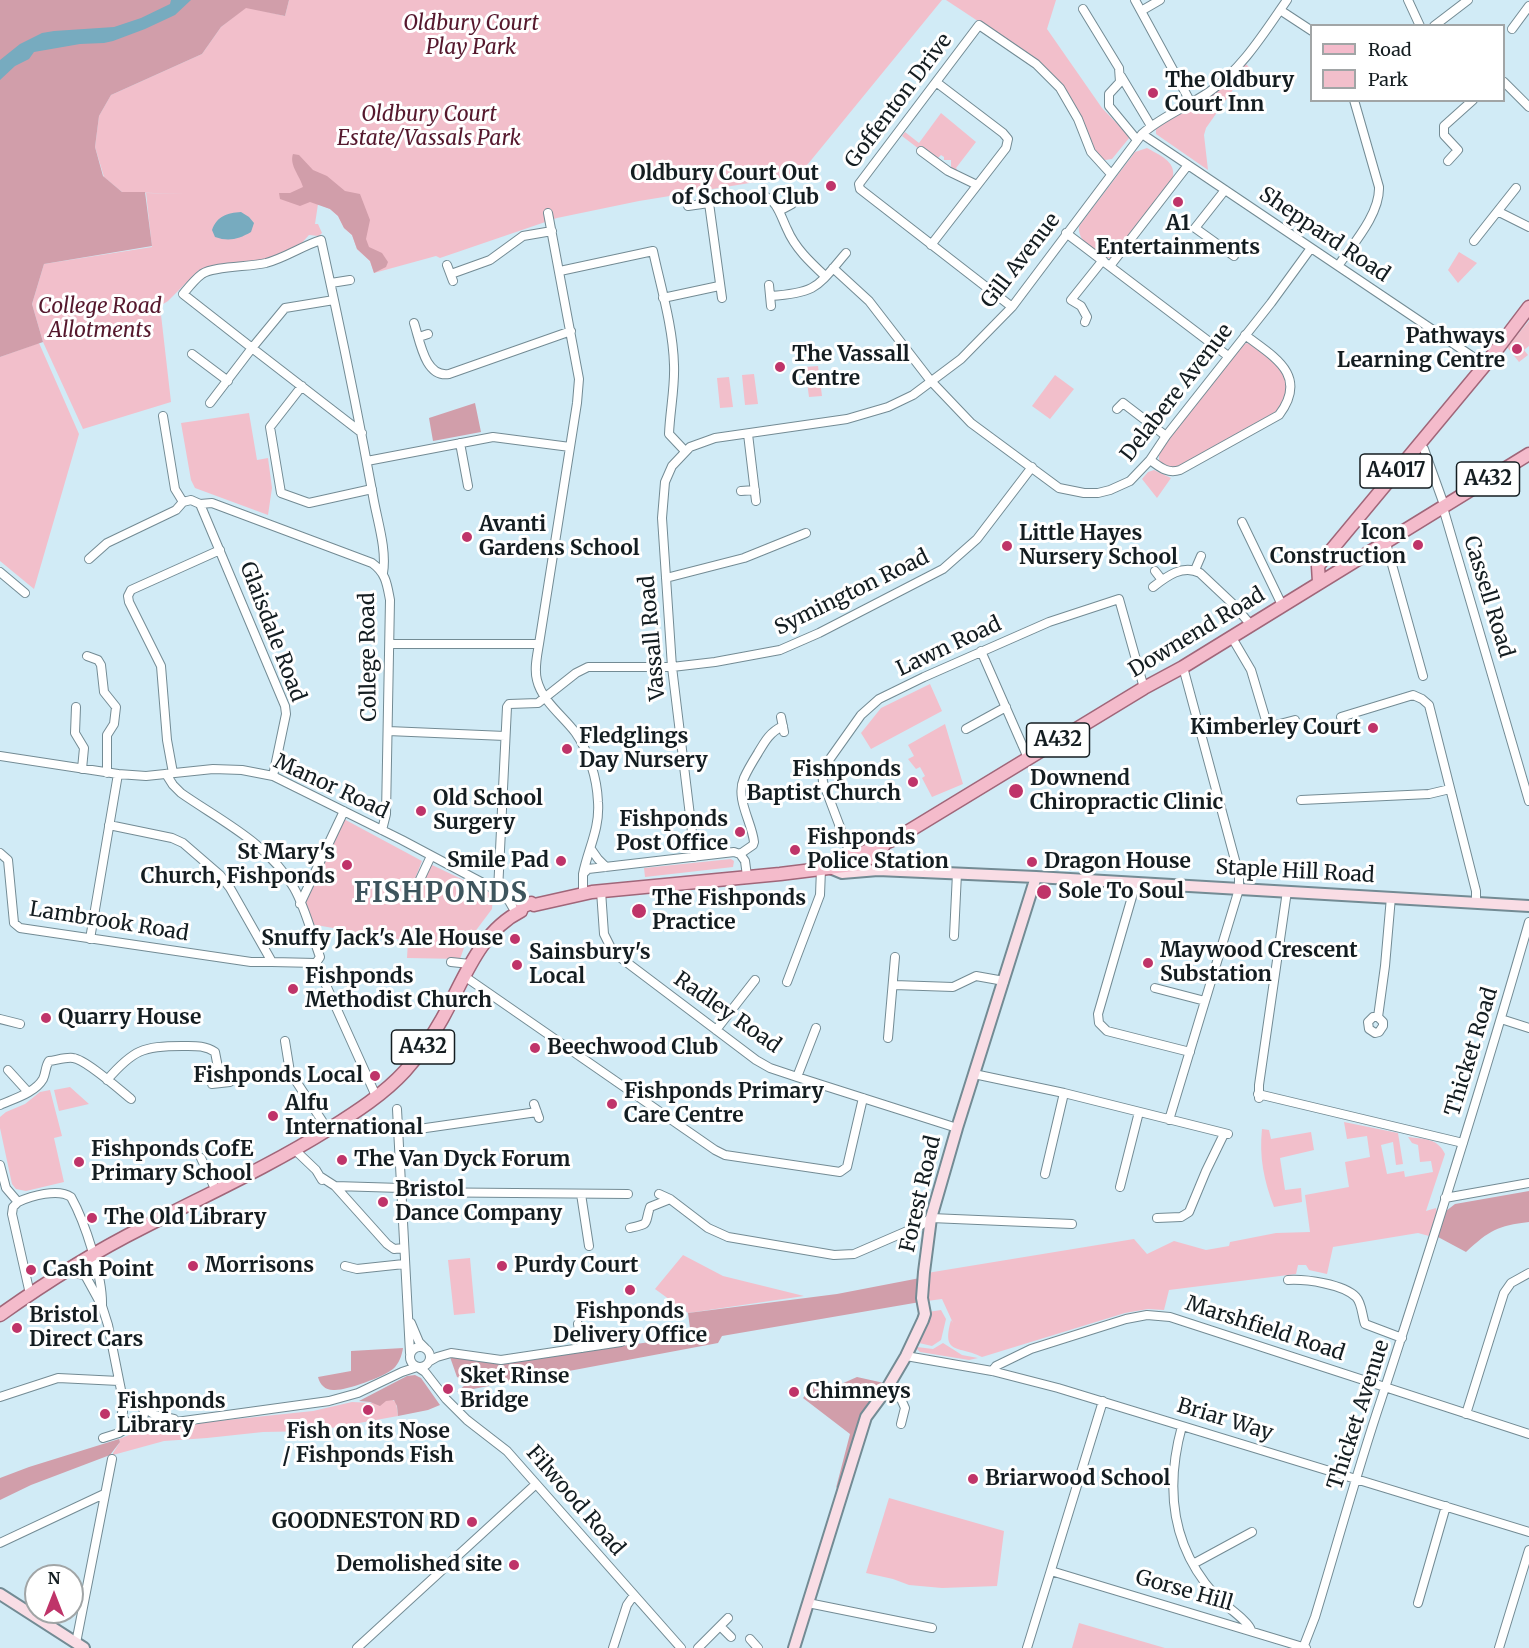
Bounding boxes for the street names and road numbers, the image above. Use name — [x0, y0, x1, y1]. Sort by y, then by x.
street label: Goffenton Drive — [840, 29, 958, 173]
street label: Sheppard Road — [1254, 182, 1394, 288]
street label: Gill Avenue — [976, 209, 1066, 313]
street label: Delabere Avenue — [1116, 319, 1238, 467]
road number: A4017 — [1360, 454, 1432, 488]
road number: A432 — [1456, 462, 1520, 496]
street label: Cassell Road — [1458, 533, 1518, 661]
street label: Symington Road — [771, 545, 933, 641]
street label: Glaisdale Road — [234, 558, 310, 706]
street label: Vassall Road — [635, 574, 671, 702]
street label: Downend Road — [1125, 583, 1269, 683]
street label: College Road — [355, 592, 383, 722]
street label: Lawn Road — [893, 612, 1005, 682]
road number: A432 — [1026, 723, 1090, 757]
street label: Manor Road — [270, 749, 392, 825]
street label: Staple Hill Road — [1215, 855, 1375, 889]
street label: Lambrook Road — [28, 897, 190, 947]
street label: Radley Road — [669, 967, 785, 1059]
street label: Thicket Road — [1440, 984, 1504, 1120]
road number: A432 — [392, 1030, 454, 1064]
street label: Forest Road — [895, 1133, 947, 1255]
street label: Marshfield Road — [1182, 1291, 1348, 1367]
street label: Thicket Avenue — [1323, 1337, 1395, 1493]
street label: Briar Way — [1174, 1393, 1276, 1447]
street label: Filwood Road — [520, 1441, 630, 1561]
street label: Gorse Hill — [1133, 1565, 1235, 1617]

